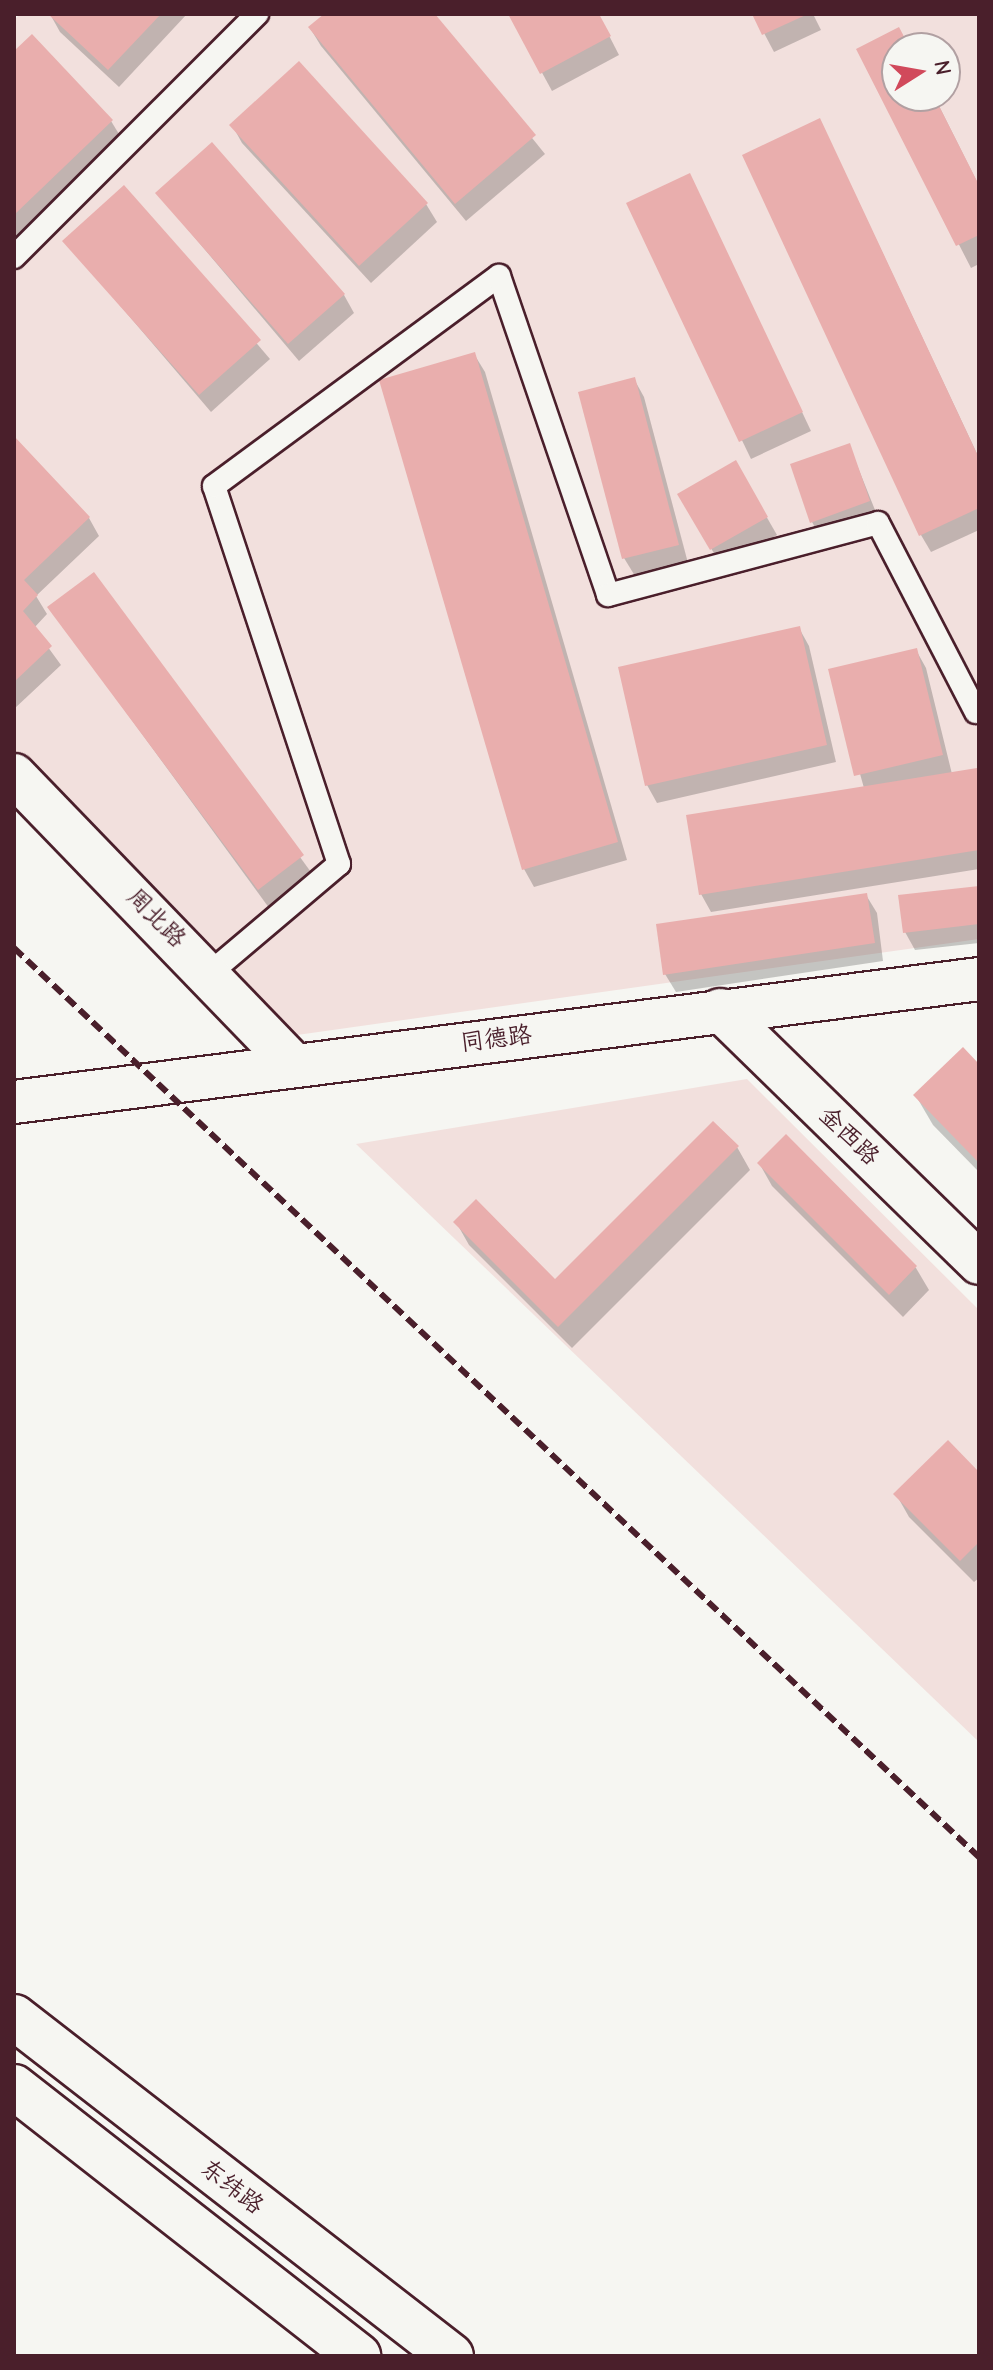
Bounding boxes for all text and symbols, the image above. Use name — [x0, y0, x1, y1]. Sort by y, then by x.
north arrow — [881, 32, 961, 112]
text: N — [928, 58, 957, 77]
street label: 周北路 — [120, 882, 192, 954]
street label: 同德路 — [459, 1020, 533, 1058]
street label: 金西路 — [813, 1101, 885, 1171]
street label: 东纬路 — [195, 2153, 269, 2221]

